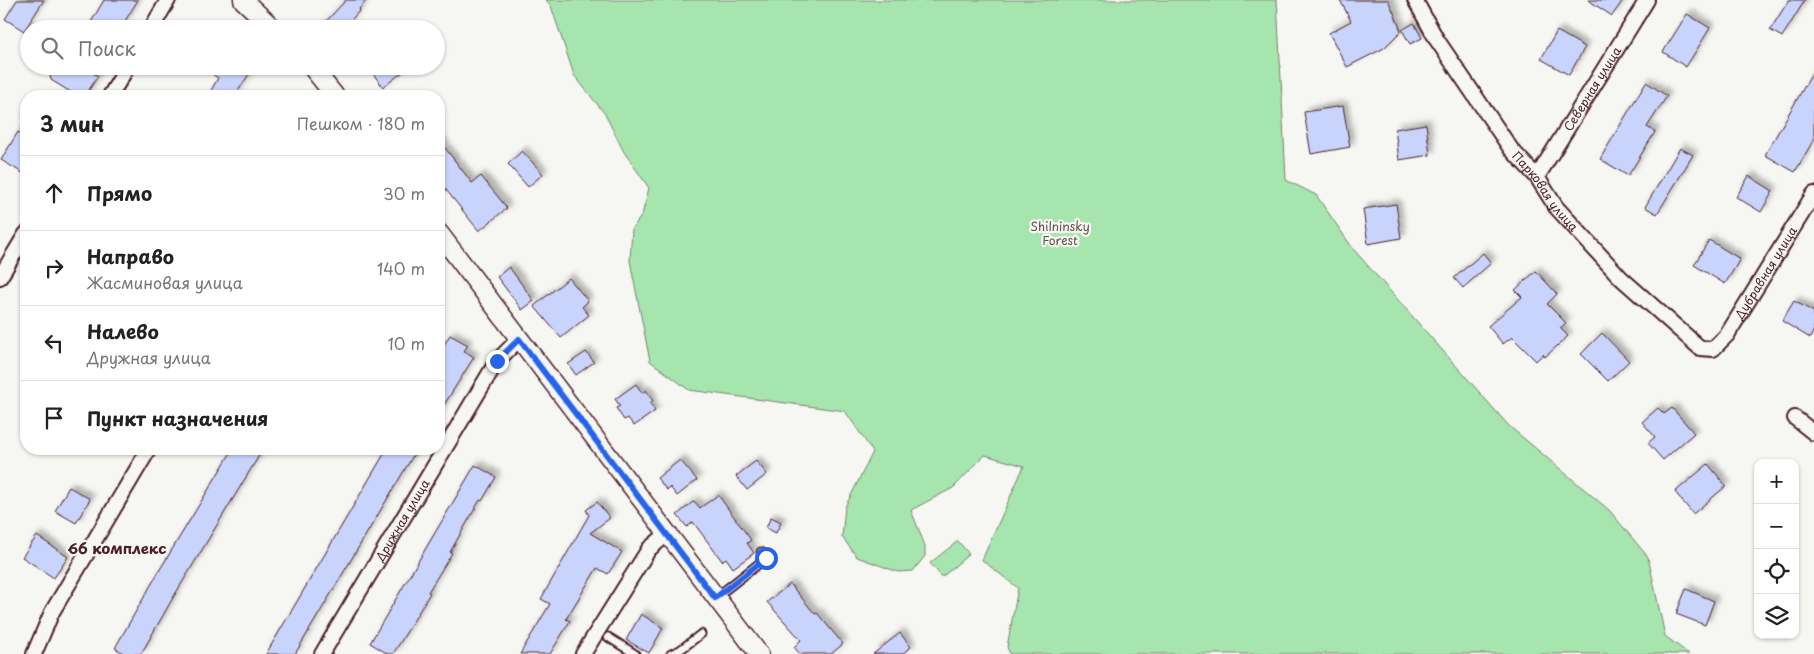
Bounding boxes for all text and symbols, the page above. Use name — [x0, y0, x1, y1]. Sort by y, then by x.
search box — [20, 20, 445, 75]
icon: search — [38, 34, 66, 62]
text: Поиск — [78, 34, 136, 62]
street label: Северная улица — [1559, 43, 1625, 134]
text: 3 мин — [40, 107, 104, 139]
text: Пешком · 180 m — [297, 111, 425, 135]
street label: Парковая улица — [1508, 147, 1583, 235]
icon: ahead — [40, 179, 68, 207]
text: Прямо — [87, 179, 152, 207]
text: 30 m — [383, 181, 425, 205]
park label: Shilninsky Forest — [1030, 217, 1090, 249]
street label: Дубравная улица — [1729, 222, 1801, 323]
text: Направо — [87, 242, 174, 270]
icon: right — [40, 254, 68, 282]
text: 140 m — [377, 256, 425, 280]
text: Жасминовая улица — [87, 270, 243, 294]
text: Налево — [87, 317, 159, 345]
icon: left — [40, 329, 68, 357]
text: 10 m — [388, 331, 425, 355]
text: Дружная улица — [87, 345, 211, 369]
route end — [486, 350, 509, 373]
icon: arrive — [40, 404, 68, 432]
text: Пункт назначения — [87, 404, 268, 432]
map controls — [1754, 459, 1799, 639]
button: + — [1754, 459, 1799, 504]
street label: Дружная улица — [370, 475, 434, 565]
button: − — [1754, 504, 1799, 549]
district label: 66 комплекс — [67, 536, 167, 559]
route start — [755, 547, 778, 570]
button: locate — [1754, 549, 1799, 594]
button: layers — [1754, 594, 1799, 639]

